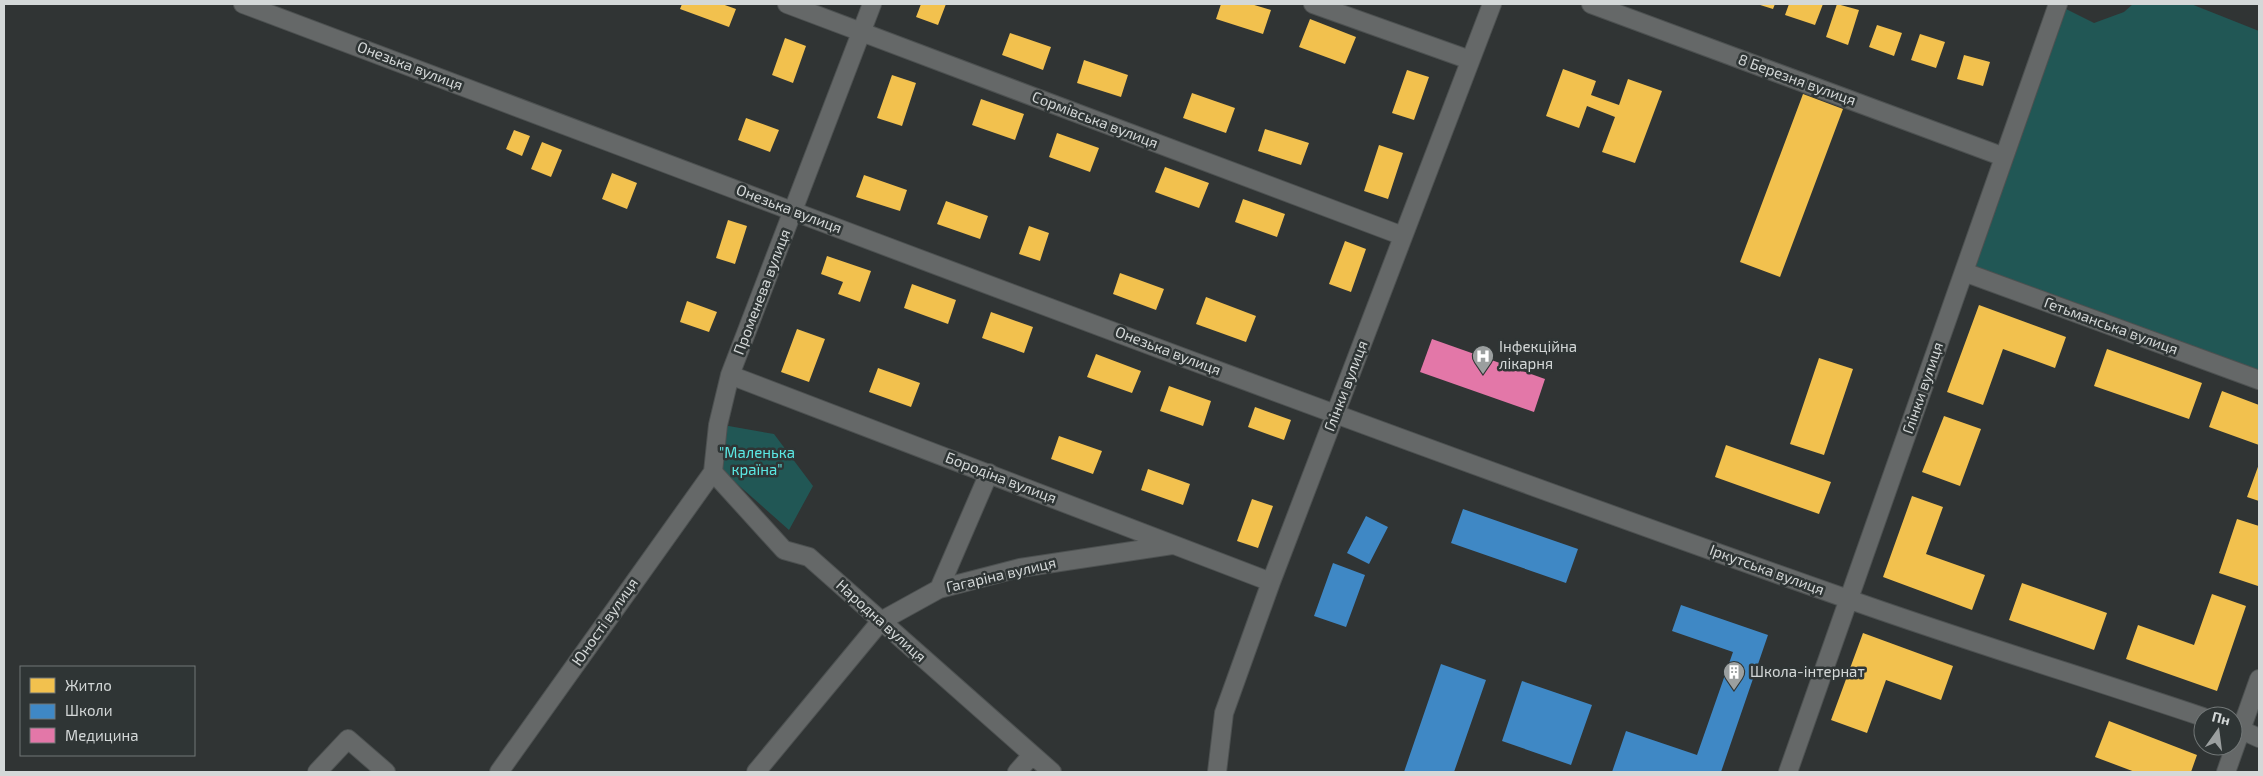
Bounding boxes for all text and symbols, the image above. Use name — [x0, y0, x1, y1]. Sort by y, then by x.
street label: Онезька вулиця — [355, 37, 466, 94]
street label: 8 Березня вулиця — [1736, 49, 1859, 110]
street label: Сормівська вулиця — [1029, 87, 1161, 152]
street label: Онезька вулиця — [734, 180, 845, 237]
street label: Променева вулиця — [729, 226, 794, 357]
street label: Гетьманська вулиця — [2042, 292, 2181, 359]
street label: Онезька вулиця — [1113, 322, 1224, 379]
place label: Інфекційна лікарня — [1499, 337, 1577, 372]
street label: Глінки вулиця — [1319, 338, 1372, 434]
street label: Глінки вулиця — [1898, 339, 1947, 436]
hospital icon: Інфекційна лікарня — [1471, 344, 1495, 375]
park label: "Маленька країна" — [719, 443, 795, 478]
street label: Бородіна вулиця — [943, 448, 1059, 507]
street label: Іркутська вулиця — [1707, 540, 1827, 599]
street label: Гагаріна вулиця — [944, 553, 1058, 596]
street label: Юності вулиця — [567, 574, 642, 669]
street label: Народна вулиця — [832, 575, 930, 666]
building icon: Школа-інтернат — [1722, 660, 1746, 691]
place label: Школа-інтернат — [1750, 662, 1865, 680]
legend — [20, 666, 195, 756]
text: Житло — [65, 676, 112, 694]
text: Школи — [65, 701, 113, 719]
north arrow — [2193, 706, 2243, 756]
text: Пн — [2210, 707, 2232, 728]
text: Медицина — [65, 726, 138, 744]

